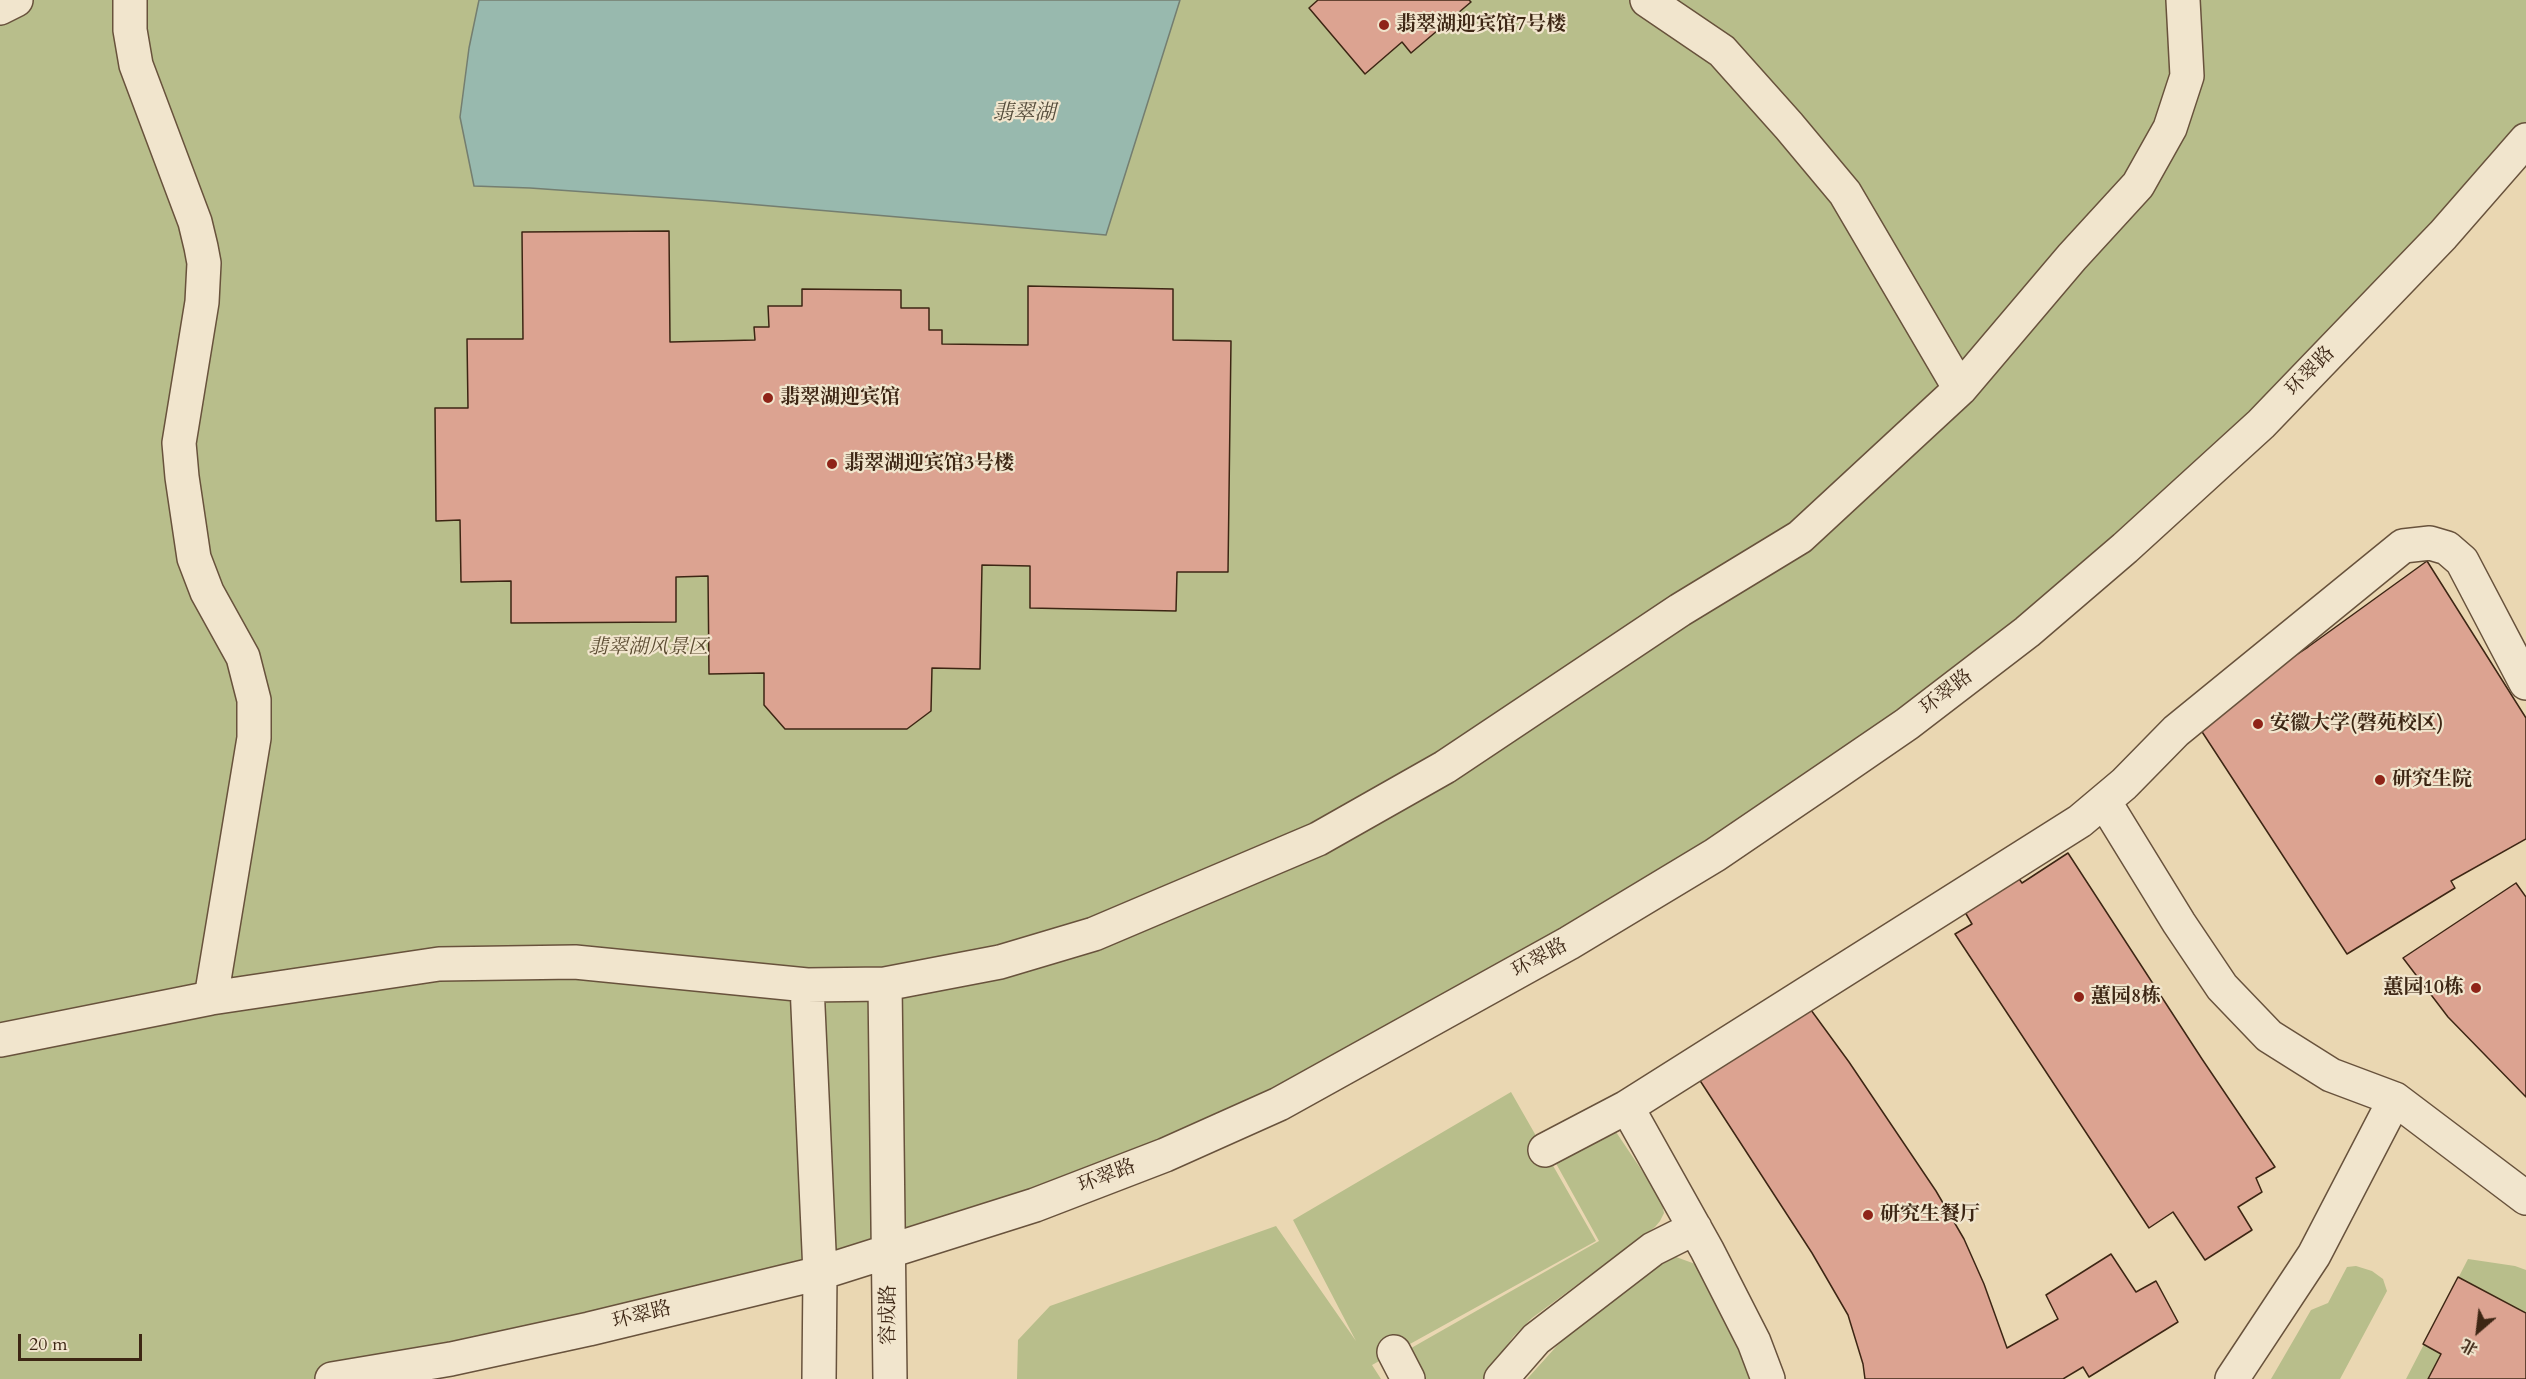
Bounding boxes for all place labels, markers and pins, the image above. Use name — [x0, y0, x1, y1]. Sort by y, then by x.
place label: 翡翠湖迎宾馆7号楼 — [1396, 13, 1566, 37]
marker: 翡翠湖迎宾馆7号楼 — [1377, 18, 1391, 32]
place label: 翡翠湖迎宾馆 — [780, 386, 900, 410]
marker: 翡翠湖迎宾馆 — [761, 391, 775, 405]
place label: 翡翠湖迎宾馆3号楼 — [844, 452, 1014, 476]
marker: 翡翠湖迎宾馆3号楼 — [825, 457, 839, 471]
place label: 安徽大学(磬苑校区) — [2270, 712, 2444, 736]
marker: 安徽大学(磬苑校区) — [2251, 717, 2265, 731]
place label: 研究生院 — [2392, 768, 2472, 792]
marker: 研究生院 — [2373, 773, 2387, 787]
place label: 蕙园10栋 — [2384, 976, 2464, 1000]
marker: 蕙园10栋 — [2469, 981, 2483, 995]
place label: 蕙园8栋 — [2091, 985, 2161, 1009]
marker: 蕙园8栋 — [2072, 990, 2086, 1004]
place label: 研究生餐厅 — [1880, 1203, 1980, 1227]
marker: 研究生餐厅 — [1861, 1208, 1875, 1222]

